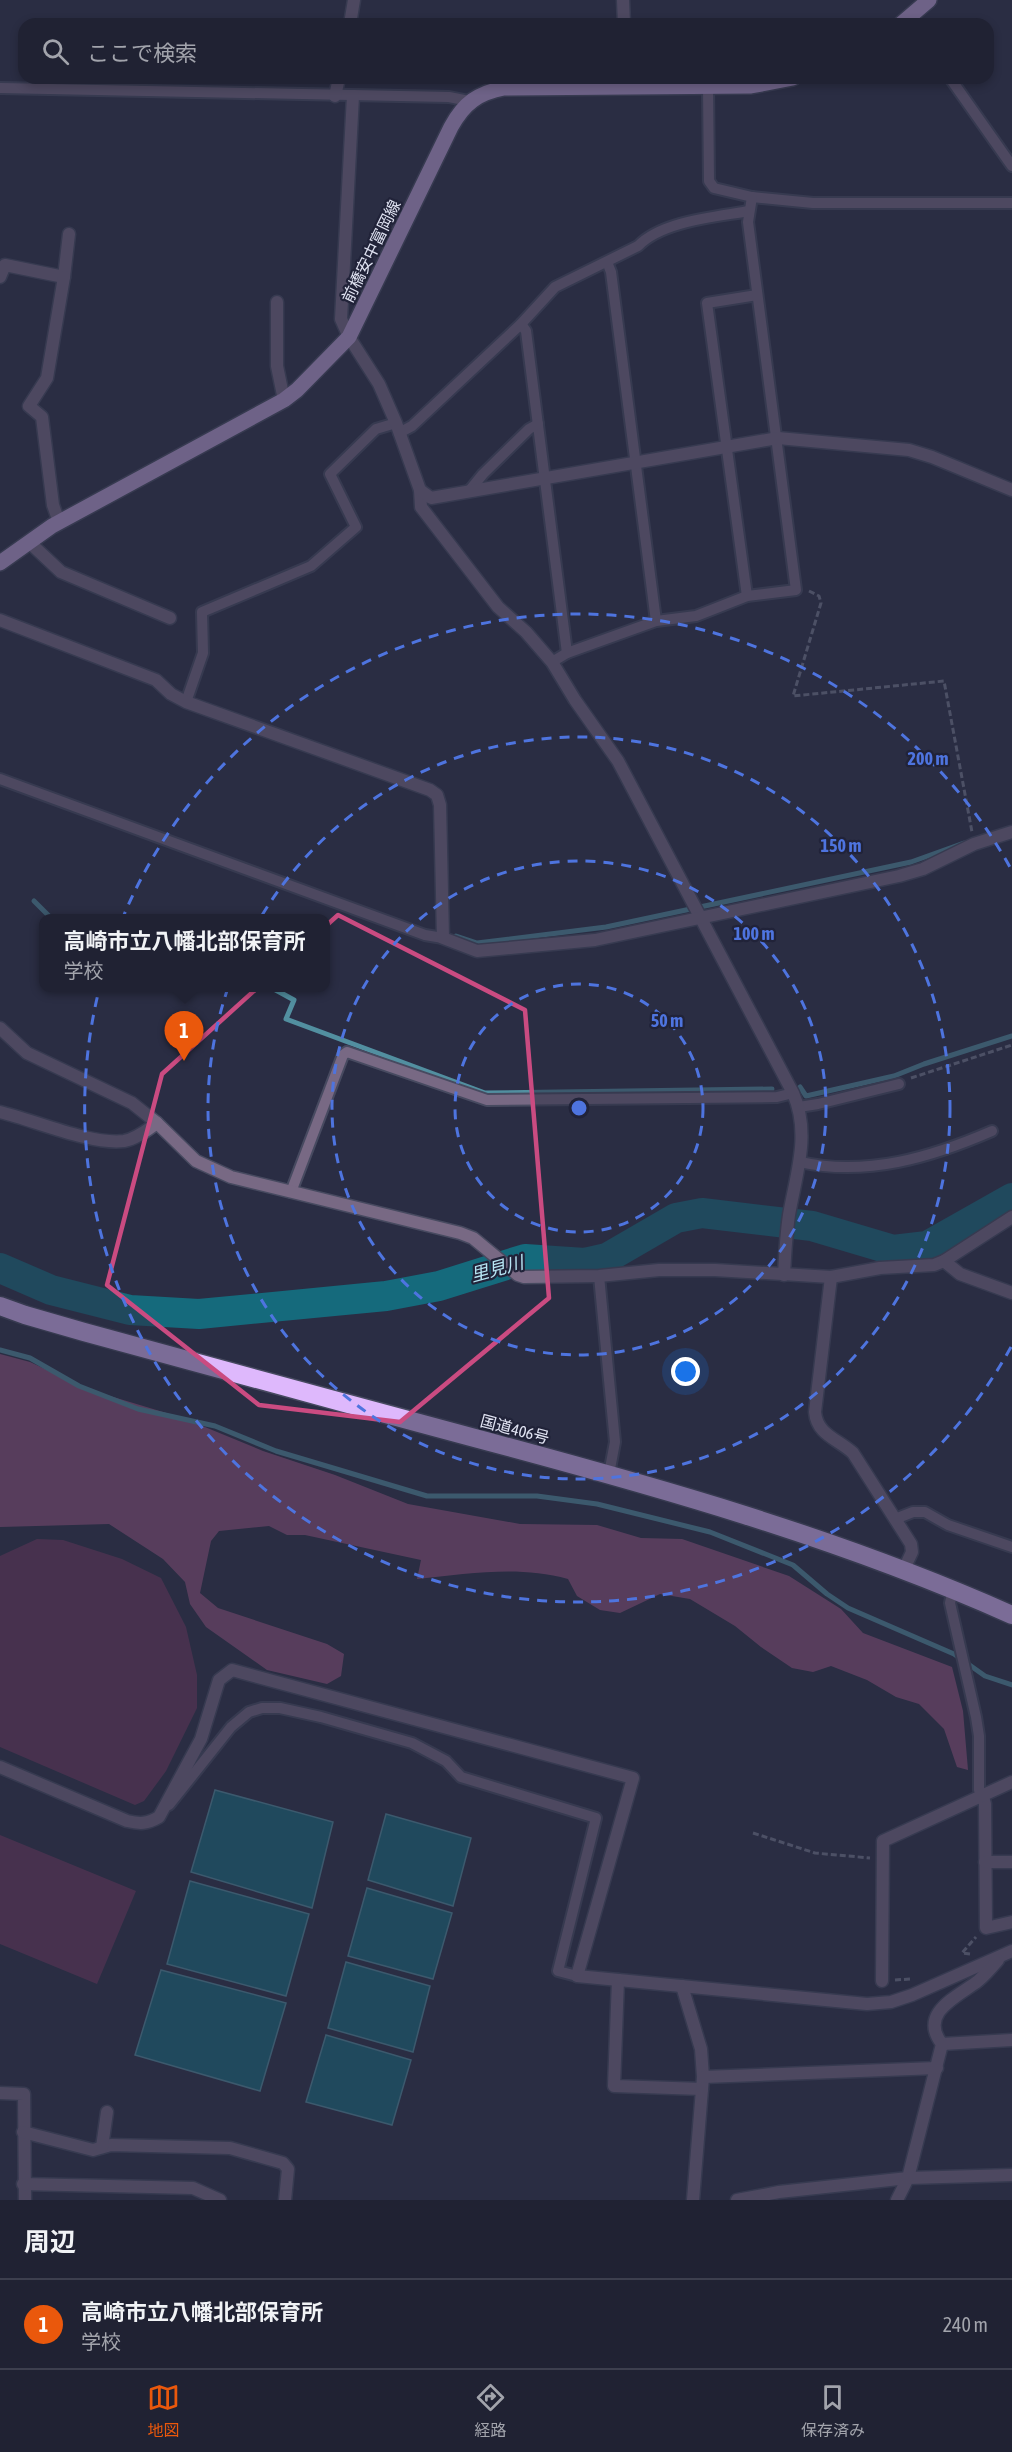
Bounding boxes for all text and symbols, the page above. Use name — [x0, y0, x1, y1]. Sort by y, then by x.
search box — [18, 18, 994, 84]
icon: search — [39, 35, 72, 68]
text: ここで検索 — [87, 40, 197, 66]
street label: 前橋安中富岡線 — [338, 197, 404, 305]
text: 200 m — [908, 748, 948, 769]
text: 150 m — [821, 835, 861, 856]
popup — [39, 914, 330, 992]
text: 100 m — [734, 923, 774, 944]
text: 高崎市立八幡北部保育所 — [63, 928, 306, 954]
text: 学校 — [63, 959, 103, 982]
text: 50 m — [651, 1010, 683, 1031]
pin: 1 — [164, 1012, 204, 1061]
centre of rings — [569, 1098, 589, 1118]
water label: 里見川 — [468, 1251, 528, 1286]
your location — [671, 1357, 700, 1386]
street label: 国道406号 — [479, 1411, 551, 1447]
text: 周辺 — [24, 2227, 76, 2257]
text: 高崎市立八幡北部保育所 — [81, 2299, 323, 2325]
text: 1 — [39, 2313, 48, 2336]
text: 240 m — [943, 2313, 988, 2336]
text: 学校 — [81, 2330, 121, 2353]
tab: 地図 — [147, 2381, 180, 2441]
tab: 経路 — [474, 2381, 507, 2441]
tab: 保存済み — [801, 2381, 865, 2441]

